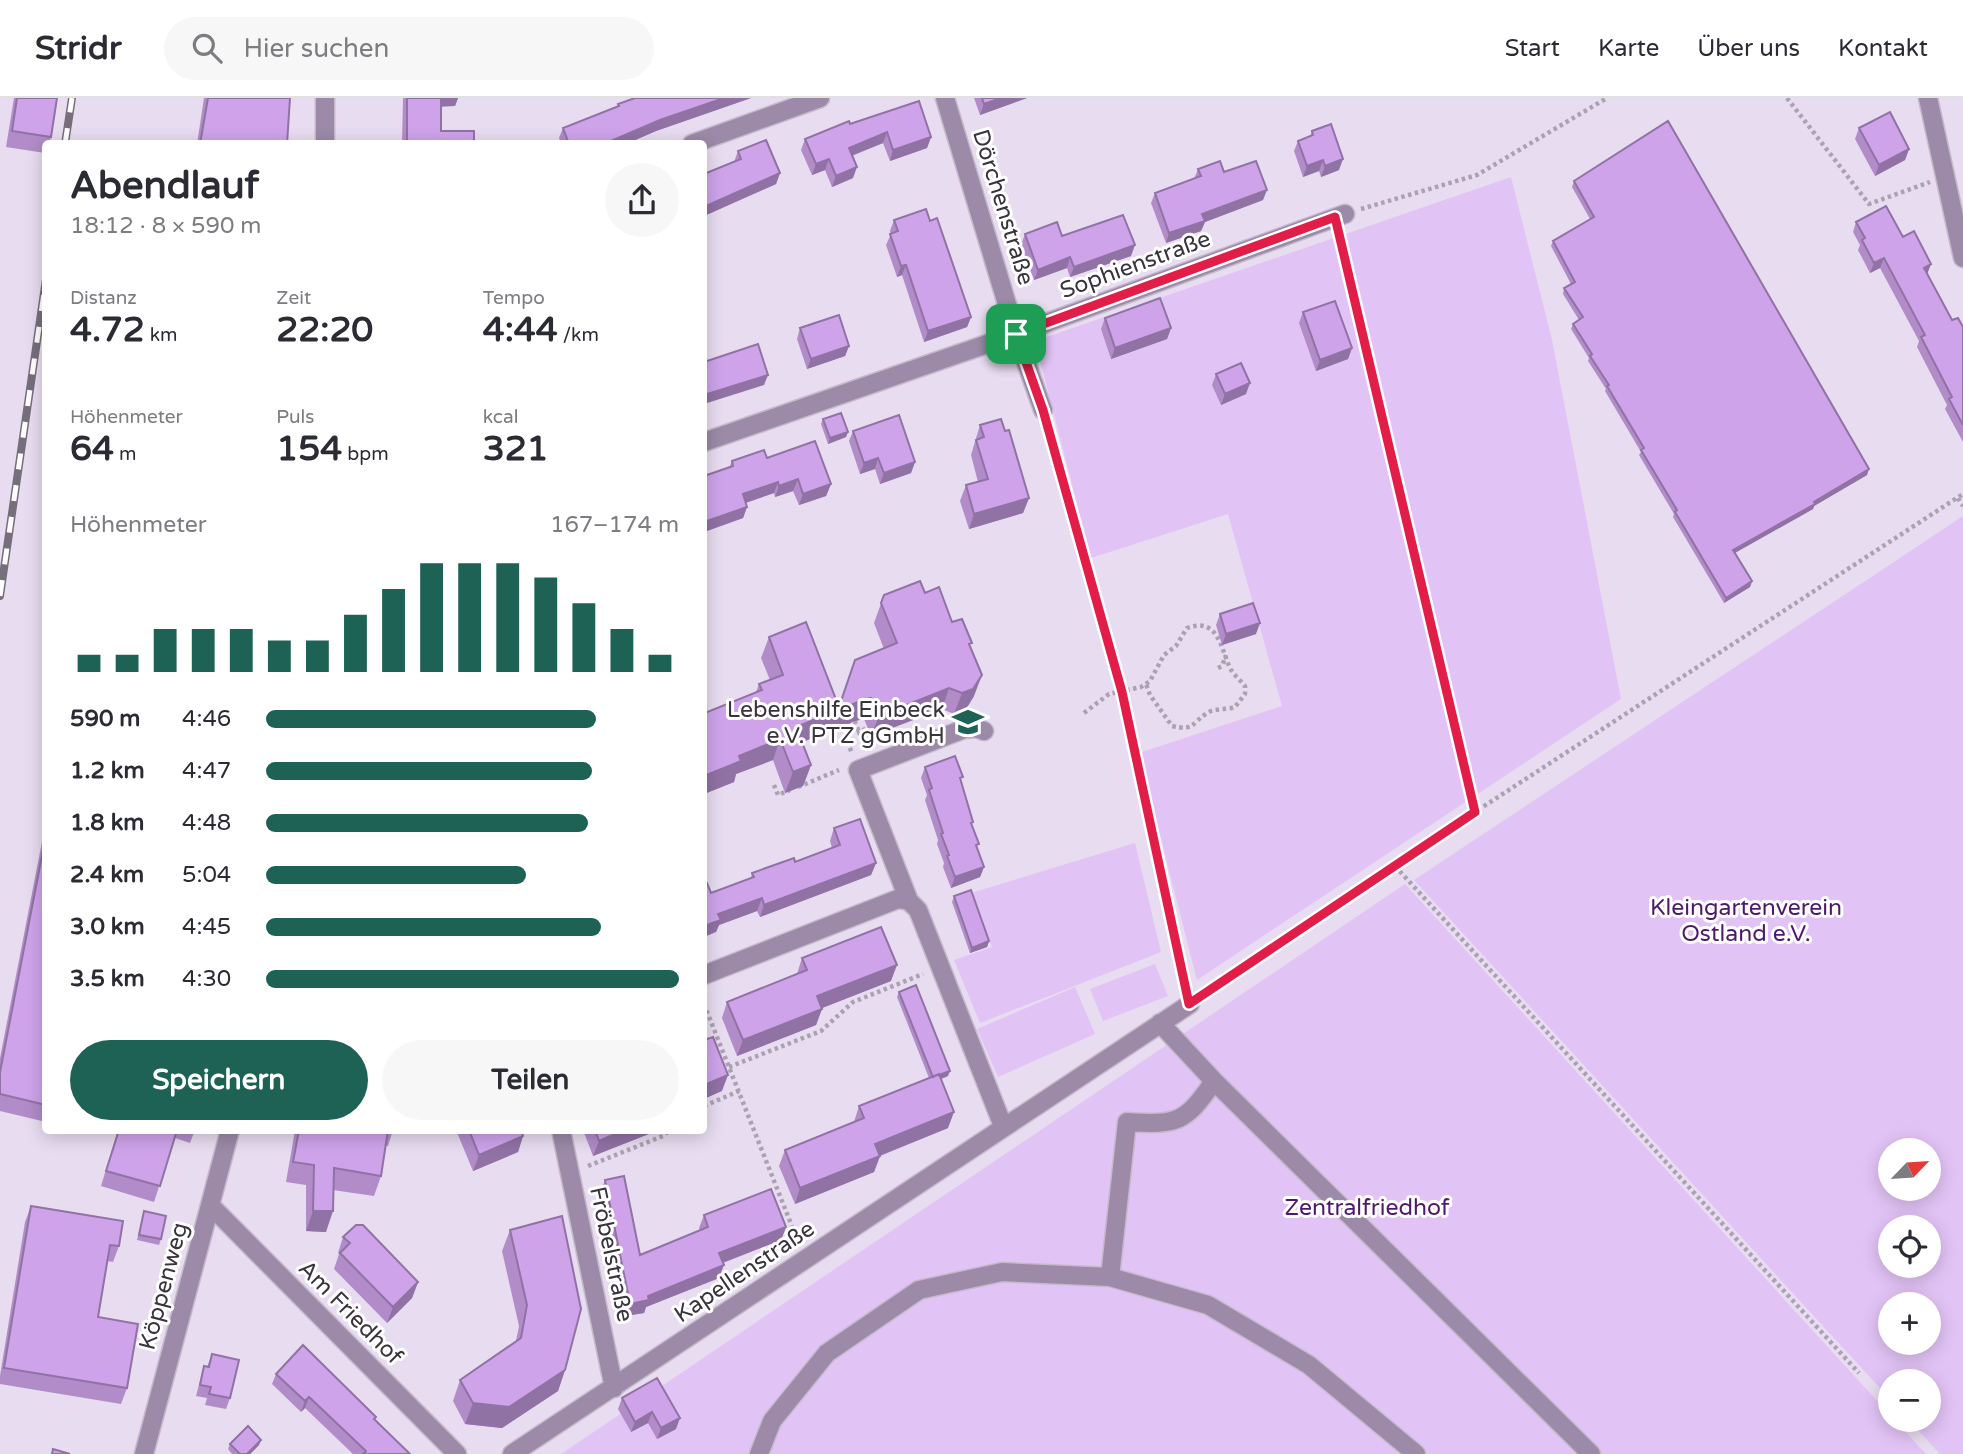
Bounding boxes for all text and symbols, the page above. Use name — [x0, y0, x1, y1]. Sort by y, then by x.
search box — [164, 17, 654, 80]
text: Stridr — [35, 29, 122, 68]
icon: search — [188, 29, 226, 67]
text: Hier suchen — [244, 33, 389, 64]
text: Start — [1505, 34, 1560, 63]
text: Karte — [1598, 34, 1659, 63]
text: Über uns — [1697, 34, 1800, 63]
text: Kontakt — [1838, 34, 1928, 63]
street label: Dörchenstraße — [966, 126, 1040, 288]
text: Abendlauf — [70, 163, 259, 209]
button: share — [605, 163, 679, 237]
text: 18:12 · 8 × 590 m — [70, 212, 261, 240]
street label: Sophienstraße — [1056, 225, 1214, 305]
text: Distanz — [70, 287, 137, 309]
text: Zeit — [276, 287, 311, 309]
text: Tempo — [483, 287, 545, 309]
pin — [986, 304, 1046, 364]
text: 4.72 — [70, 309, 145, 351]
text: 22:20 — [276, 309, 373, 351]
text: 4:44 — [483, 309, 558, 351]
icon: arrive — [997, 315, 1035, 353]
text: km — [145, 324, 177, 346]
text: /km — [558, 324, 599, 346]
text: Höhenmeter — [70, 406, 183, 428]
text: Puls — [276, 406, 314, 428]
text: kcal — [483, 406, 518, 428]
text: 64 — [70, 428, 114, 470]
text: 154 — [276, 428, 342, 470]
text: 321 — [483, 428, 549, 470]
text: m — [114, 443, 136, 465]
text: bpm — [342, 443, 389, 465]
text: Höhenmeter — [70, 511, 207, 539]
text: 167–174 m — [550, 511, 679, 539]
place label: Lebenshilfe Einbeck e.V. PTZ gGmbH — [727, 696, 945, 750]
text: 590 m — [70, 705, 140, 733]
text: 4:46 — [182, 705, 231, 733]
school or university icon: Lebenshilfe Einbeck e.V. PTZ gGmbH — [951, 705, 985, 739]
text: 1.2 km — [70, 757, 145, 785]
text: 4:47 — [182, 757, 231, 785]
text: 1.8 km — [70, 809, 144, 837]
text: 4:48 — [182, 809, 231, 837]
text: 2.4 km — [70, 861, 144, 889]
text: 5:04 — [182, 861, 231, 889]
park label: Kleingartenverein Ostland e.V. — [1650, 894, 1842, 948]
text: 3.0 km — [70, 913, 145, 941]
text: 4:45 — [182, 913, 231, 941]
text: 3.5 km — [70, 965, 145, 993]
text: 4:30 — [182, 965, 231, 993]
button: Speichern — [70, 1040, 368, 1120]
button: Teilen — [382, 1040, 679, 1120]
north arrow — [1878, 1138, 1941, 1200]
map controls — [1878, 1138, 1941, 1432]
street label: Fröbelstraße — [583, 1184, 639, 1324]
park label: Zentralfriedhof — [1284, 1194, 1450, 1222]
street label: Kapellenstraße — [669, 1215, 820, 1329]
button: locate — [1878, 1215, 1941, 1278]
street label: Köppenweg — [134, 1219, 194, 1353]
street label: Am Friedhof — [292, 1255, 408, 1371]
button: + — [1878, 1292, 1941, 1355]
button: − — [1878, 1369, 1941, 1432]

